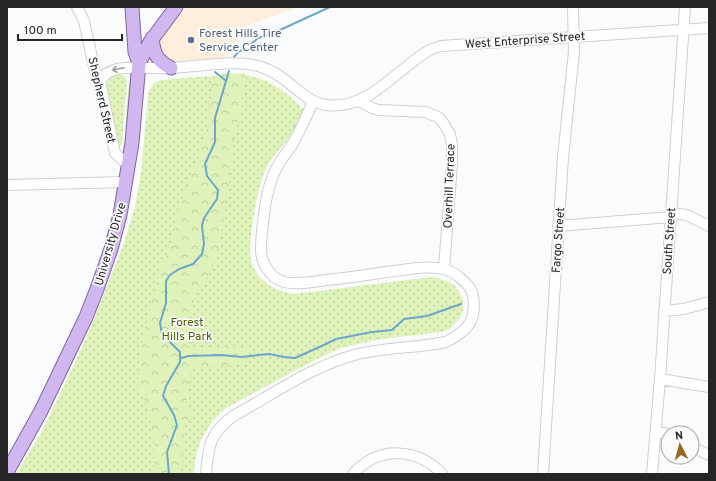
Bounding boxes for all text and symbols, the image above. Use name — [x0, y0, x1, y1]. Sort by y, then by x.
scale bar — [18, 16, 122, 42]
text: 100 m — [24, 23, 57, 39]
place label: Forest Hills Tire Service Center — [199, 26, 282, 56]
street label: West Enterprise Street — [464, 29, 586, 53]
marker: Forest Hills Tire Service Center — [186, 35, 196, 45]
street label: Shepherd Street — [83, 56, 119, 145]
one-way arrow — [111, 66, 124, 74]
street label: Overhill Terrace — [441, 143, 459, 229]
street label: University Drive — [91, 201, 130, 288]
street label: Fargo Street — [549, 207, 569, 273]
street label: South Street — [660, 207, 680, 275]
park label: Forest Hills Park — [162, 315, 212, 345]
north arrow — [660, 425, 700, 465]
text: N — [674, 429, 684, 443]

